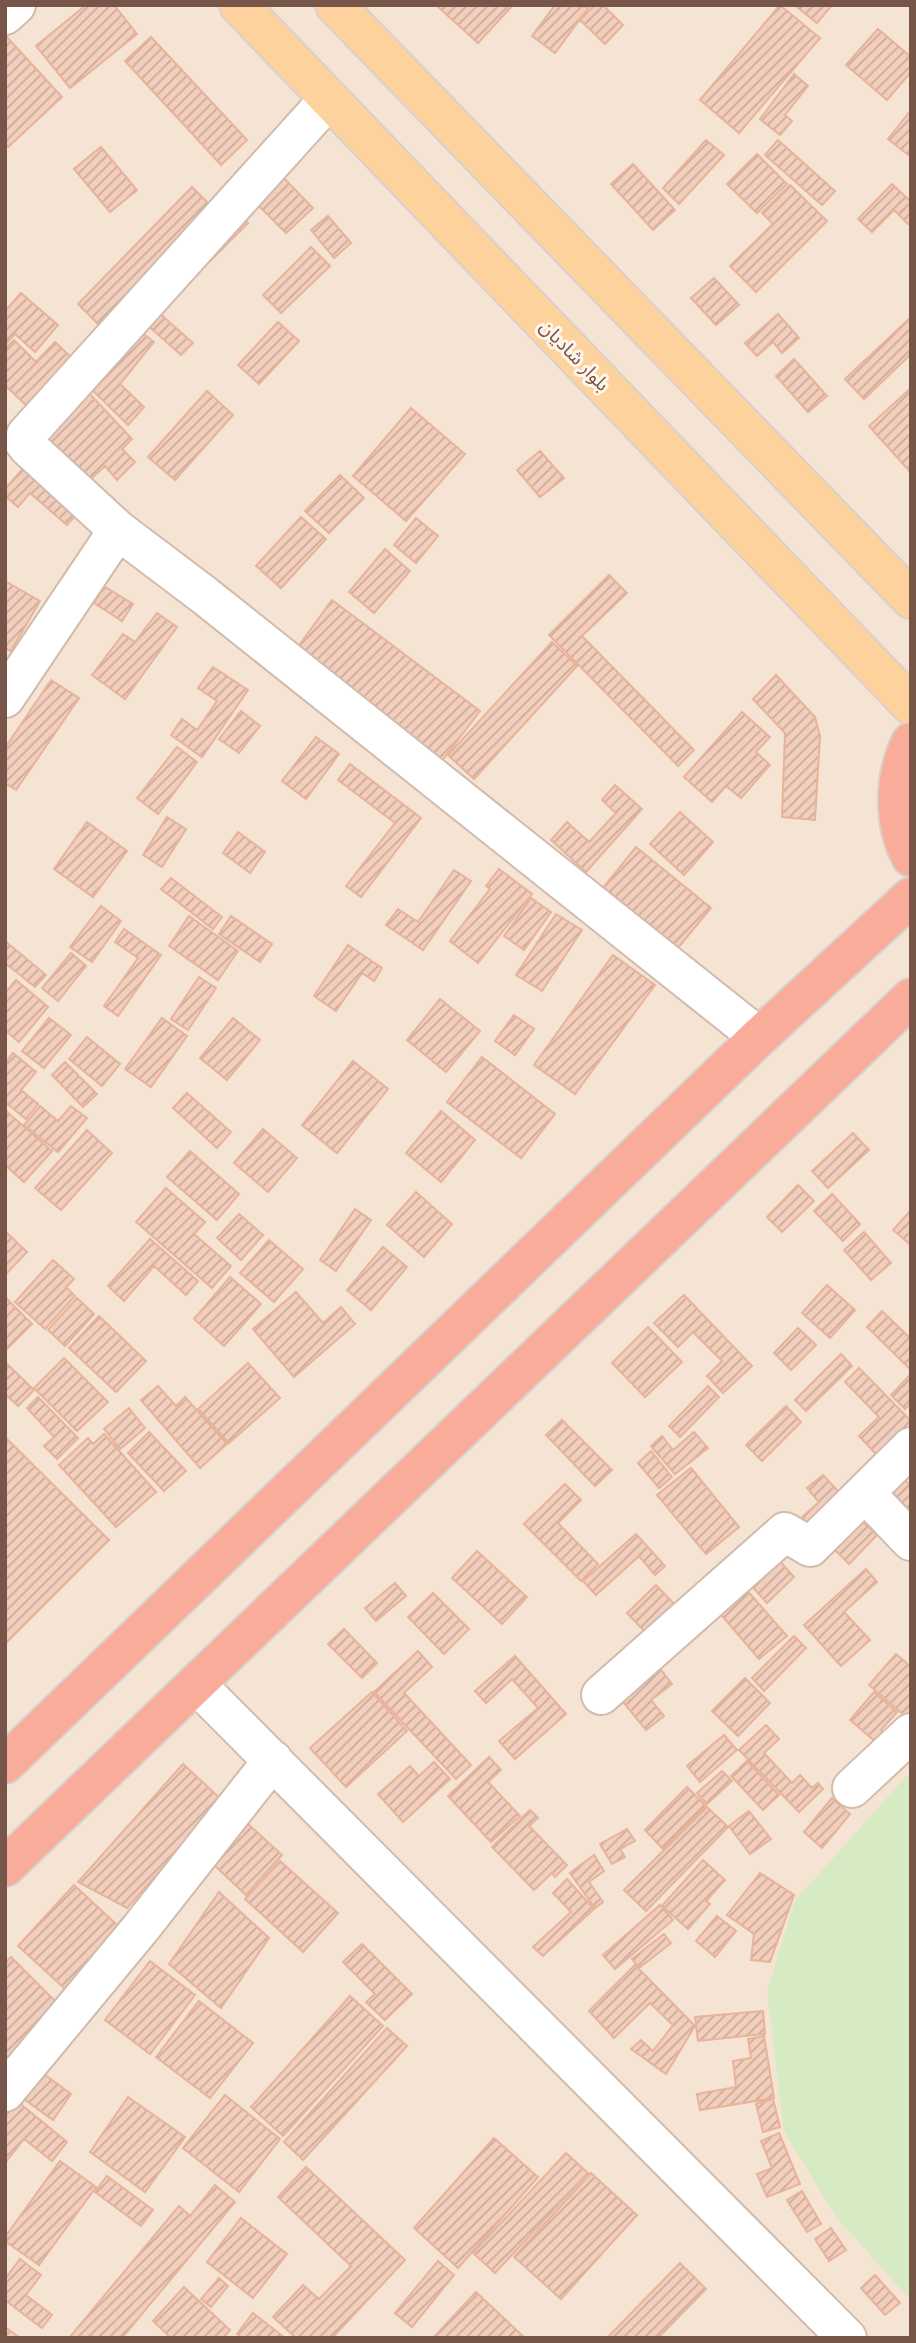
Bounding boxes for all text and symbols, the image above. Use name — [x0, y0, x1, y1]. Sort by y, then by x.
street label: بلوار شادیان — [535, 314, 615, 396]

